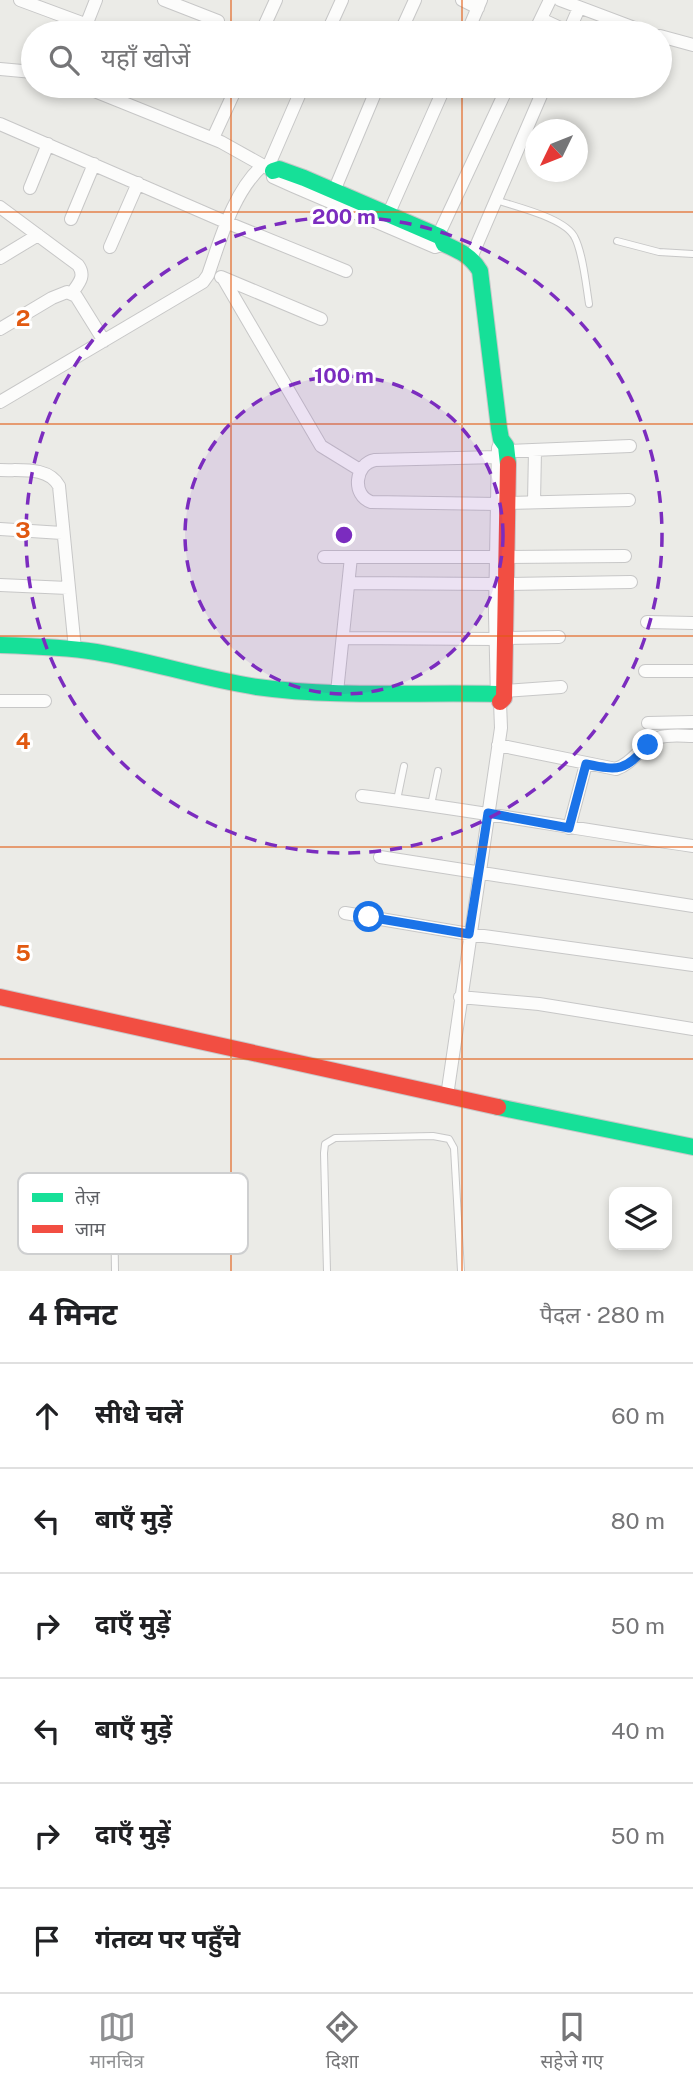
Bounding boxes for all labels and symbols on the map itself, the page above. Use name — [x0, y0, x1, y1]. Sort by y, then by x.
north arrow — [525, 119, 588, 182]
text: 200 m — [312, 204, 376, 229]
text: 2 — [16, 304, 30, 331]
text: 100 m — [314, 363, 374, 388]
text: 3 — [15, 516, 31, 543]
centre of rings — [332, 523, 356, 547]
text: 4 — [15, 727, 31, 754]
route end — [632, 729, 663, 760]
route start — [353, 901, 384, 932]
text: 5 — [15, 939, 31, 966]
legend — [18, 1173, 248, 1254]
text: तेज़ — [75, 1186, 101, 1208]
text: जाम — [75, 1218, 106, 1240]

